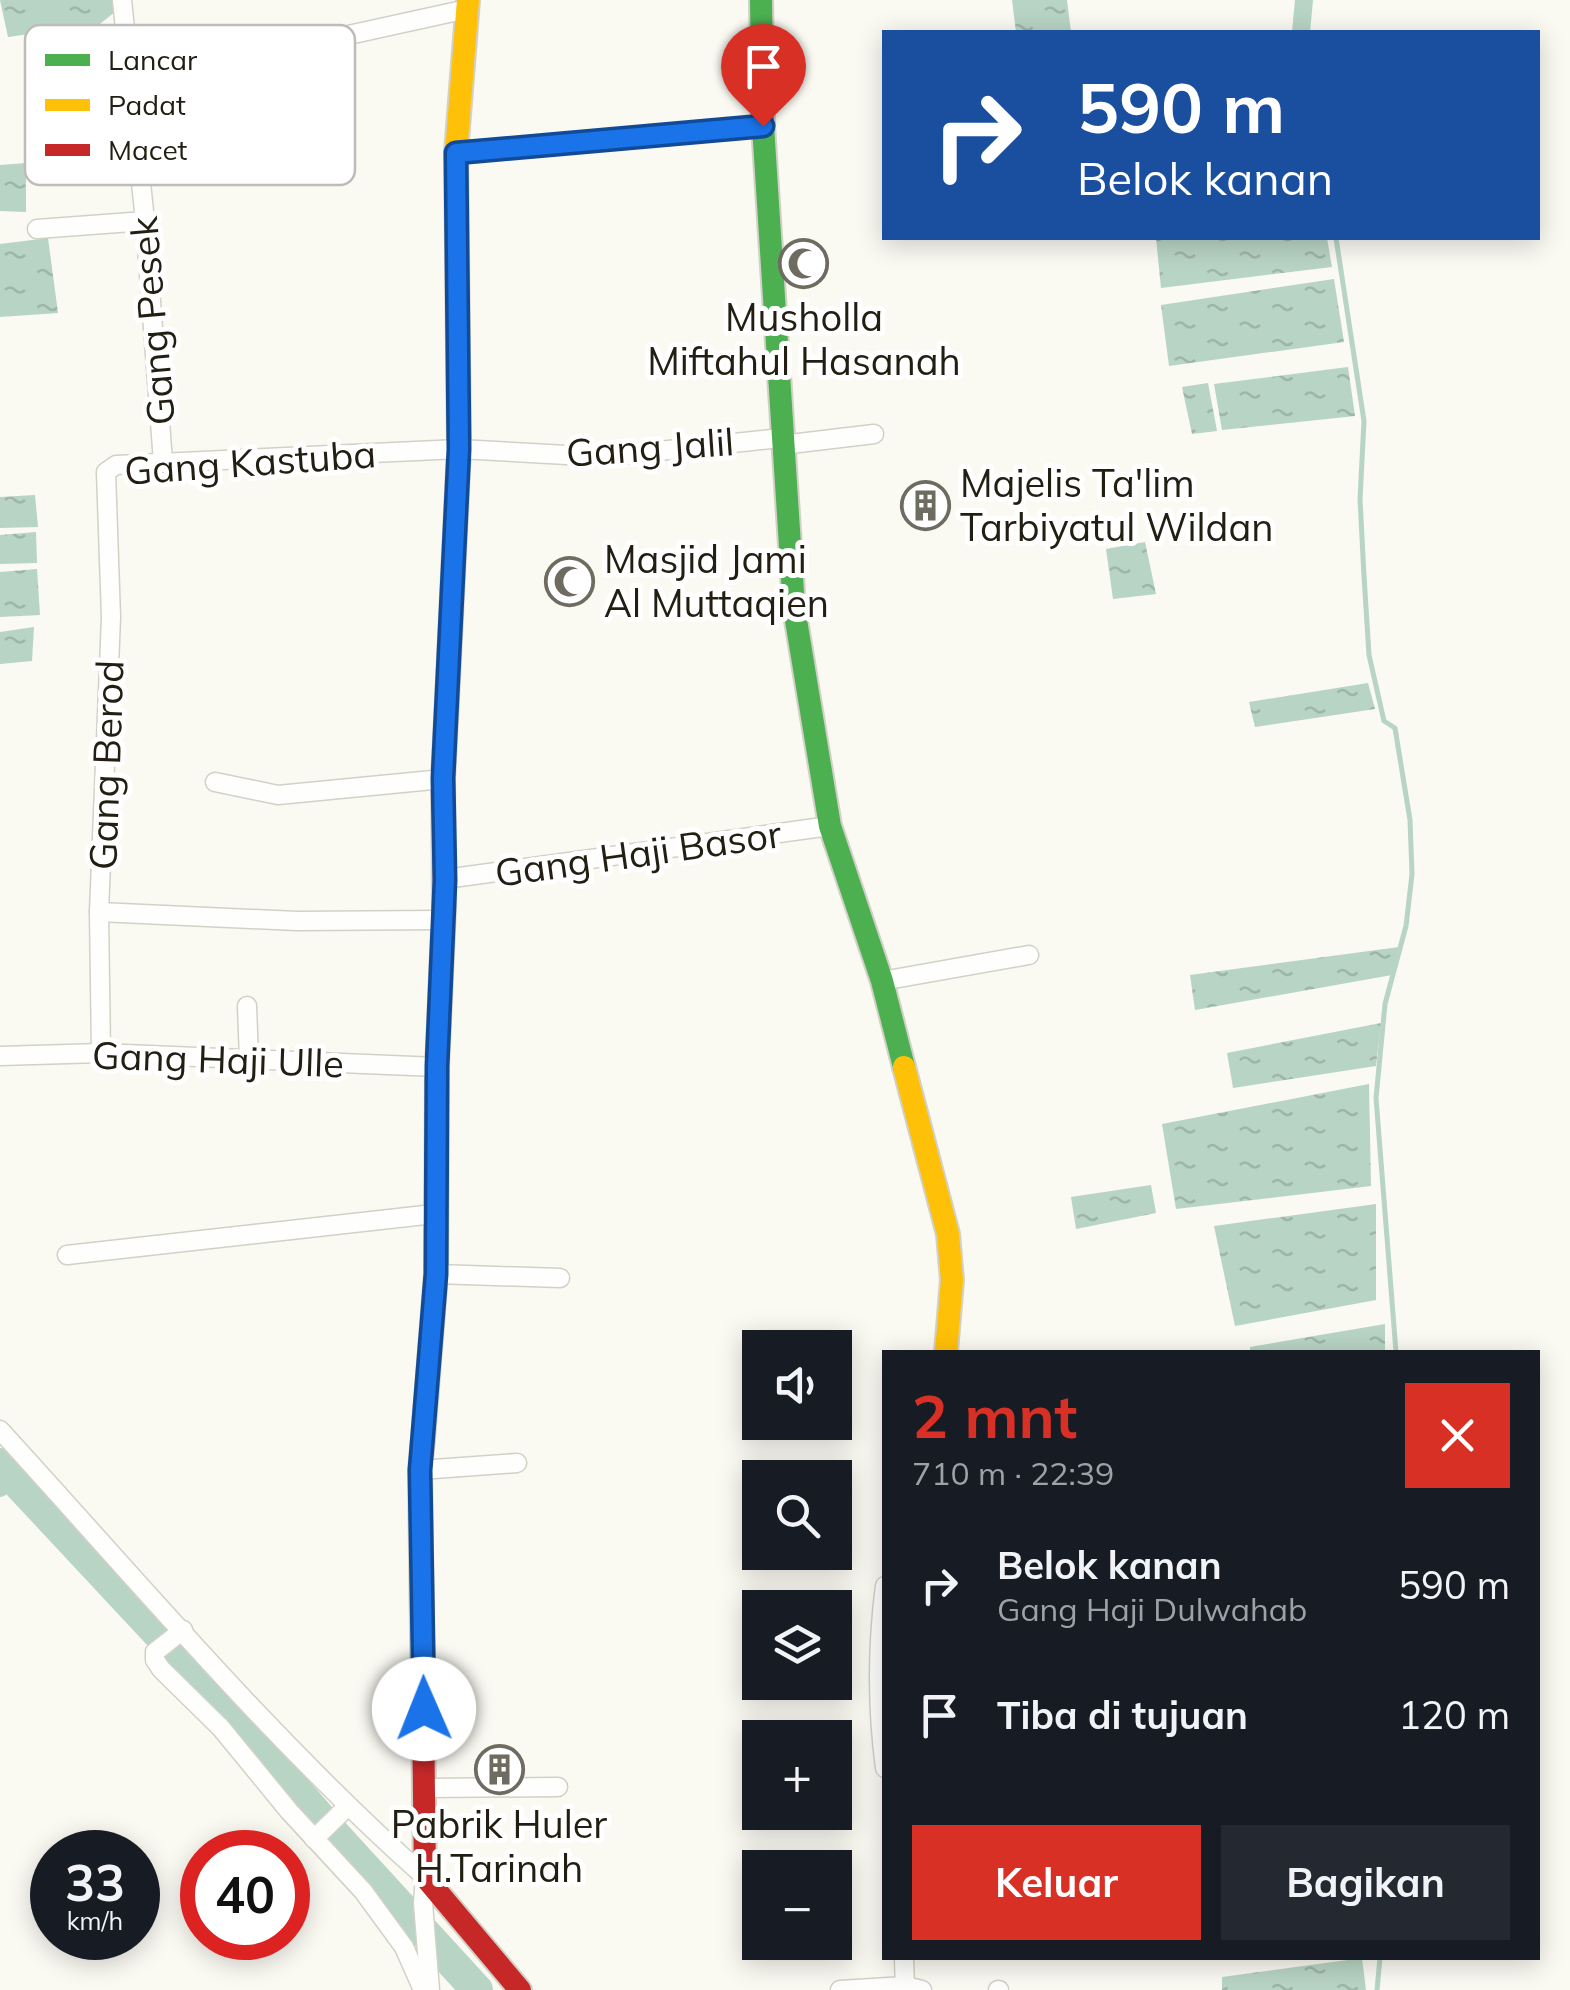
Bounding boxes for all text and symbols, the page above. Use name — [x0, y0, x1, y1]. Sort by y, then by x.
pin — [721, 24, 806, 127]
legend — [25, 25, 355, 185]
icon: arrive — [736, 39, 791, 94]
text: Lancar — [108, 42, 198, 77]
text: 590 m — [1077, 63, 1285, 151]
icon: right — [912, 70, 1042, 200]
text: Padat — [108, 87, 186, 122]
text: Macet — [108, 132, 188, 167]
text: Belok kanan — [1077, 150, 1333, 206]
street label: Gang Pesek — [119, 214, 185, 427]
mosque icon: Musholla Miftahul Hasanah — [778, 237, 830, 289]
place label: Musholla Miftahul Hasanah — [647, 293, 961, 385]
street label: Gang Jalil — [564, 417, 736, 477]
street label: Gang Kastuba — [123, 429, 377, 495]
place label: Majelis Ta'lim Tarbiyatul Wildan — [960, 459, 1274, 551]
building icon: Majelis Ta'lim Tarbiyatul Wildan — [899, 479, 951, 531]
place label: Masjid Jami Al Muttaqien — [604, 535, 829, 627]
mosque icon: Masjid Jami Al Muttaqien — [543, 555, 595, 607]
street label: Gang Berod — [78, 659, 134, 871]
street label: Gang Haji Basor — [492, 809, 784, 897]
street label: Gang Haji Ulle — [91, 1031, 345, 1087]
map controls — [742, 1330, 852, 1960]
button: sound — [742, 1330, 852, 1440]
text: 2 mnt — [912, 1378, 1077, 1453]
button: close — [1405, 1383, 1510, 1488]
text: 710 m · 22:39 — [912, 1453, 1114, 1493]
button: search — [742, 1460, 852, 1570]
text: Belok kanan — [997, 1541, 1222, 1589]
icon: right — [912, 1558, 967, 1613]
text: 590 m — [1398, 1561, 1510, 1609]
text: Gang Haji Dulwahab — [997, 1589, 1307, 1629]
button: layers — [742, 1590, 852, 1700]
position arrow — [372, 1657, 476, 1761]
icon: arrive — [912, 1688, 967, 1743]
text: Tiba di tujuan — [997, 1691, 1248, 1739]
text: 120 m — [1398, 1691, 1510, 1739]
button: + — [742, 1720, 852, 1830]
building icon: Pabrik Huler H.Tarinah — [473, 1744, 525, 1796]
place label: Pabrik Huler H.Tarinah — [391, 1800, 607, 1892]
button: Keluar — [912, 1825, 1201, 1940]
button: Bagikan — [1221, 1825, 1510, 1940]
speed limit sign: 40 — [180, 1830, 310, 1960]
button: − — [742, 1850, 852, 1960]
text: 33 — [65, 1851, 125, 1914]
text: km/h — [67, 1905, 123, 1936]

